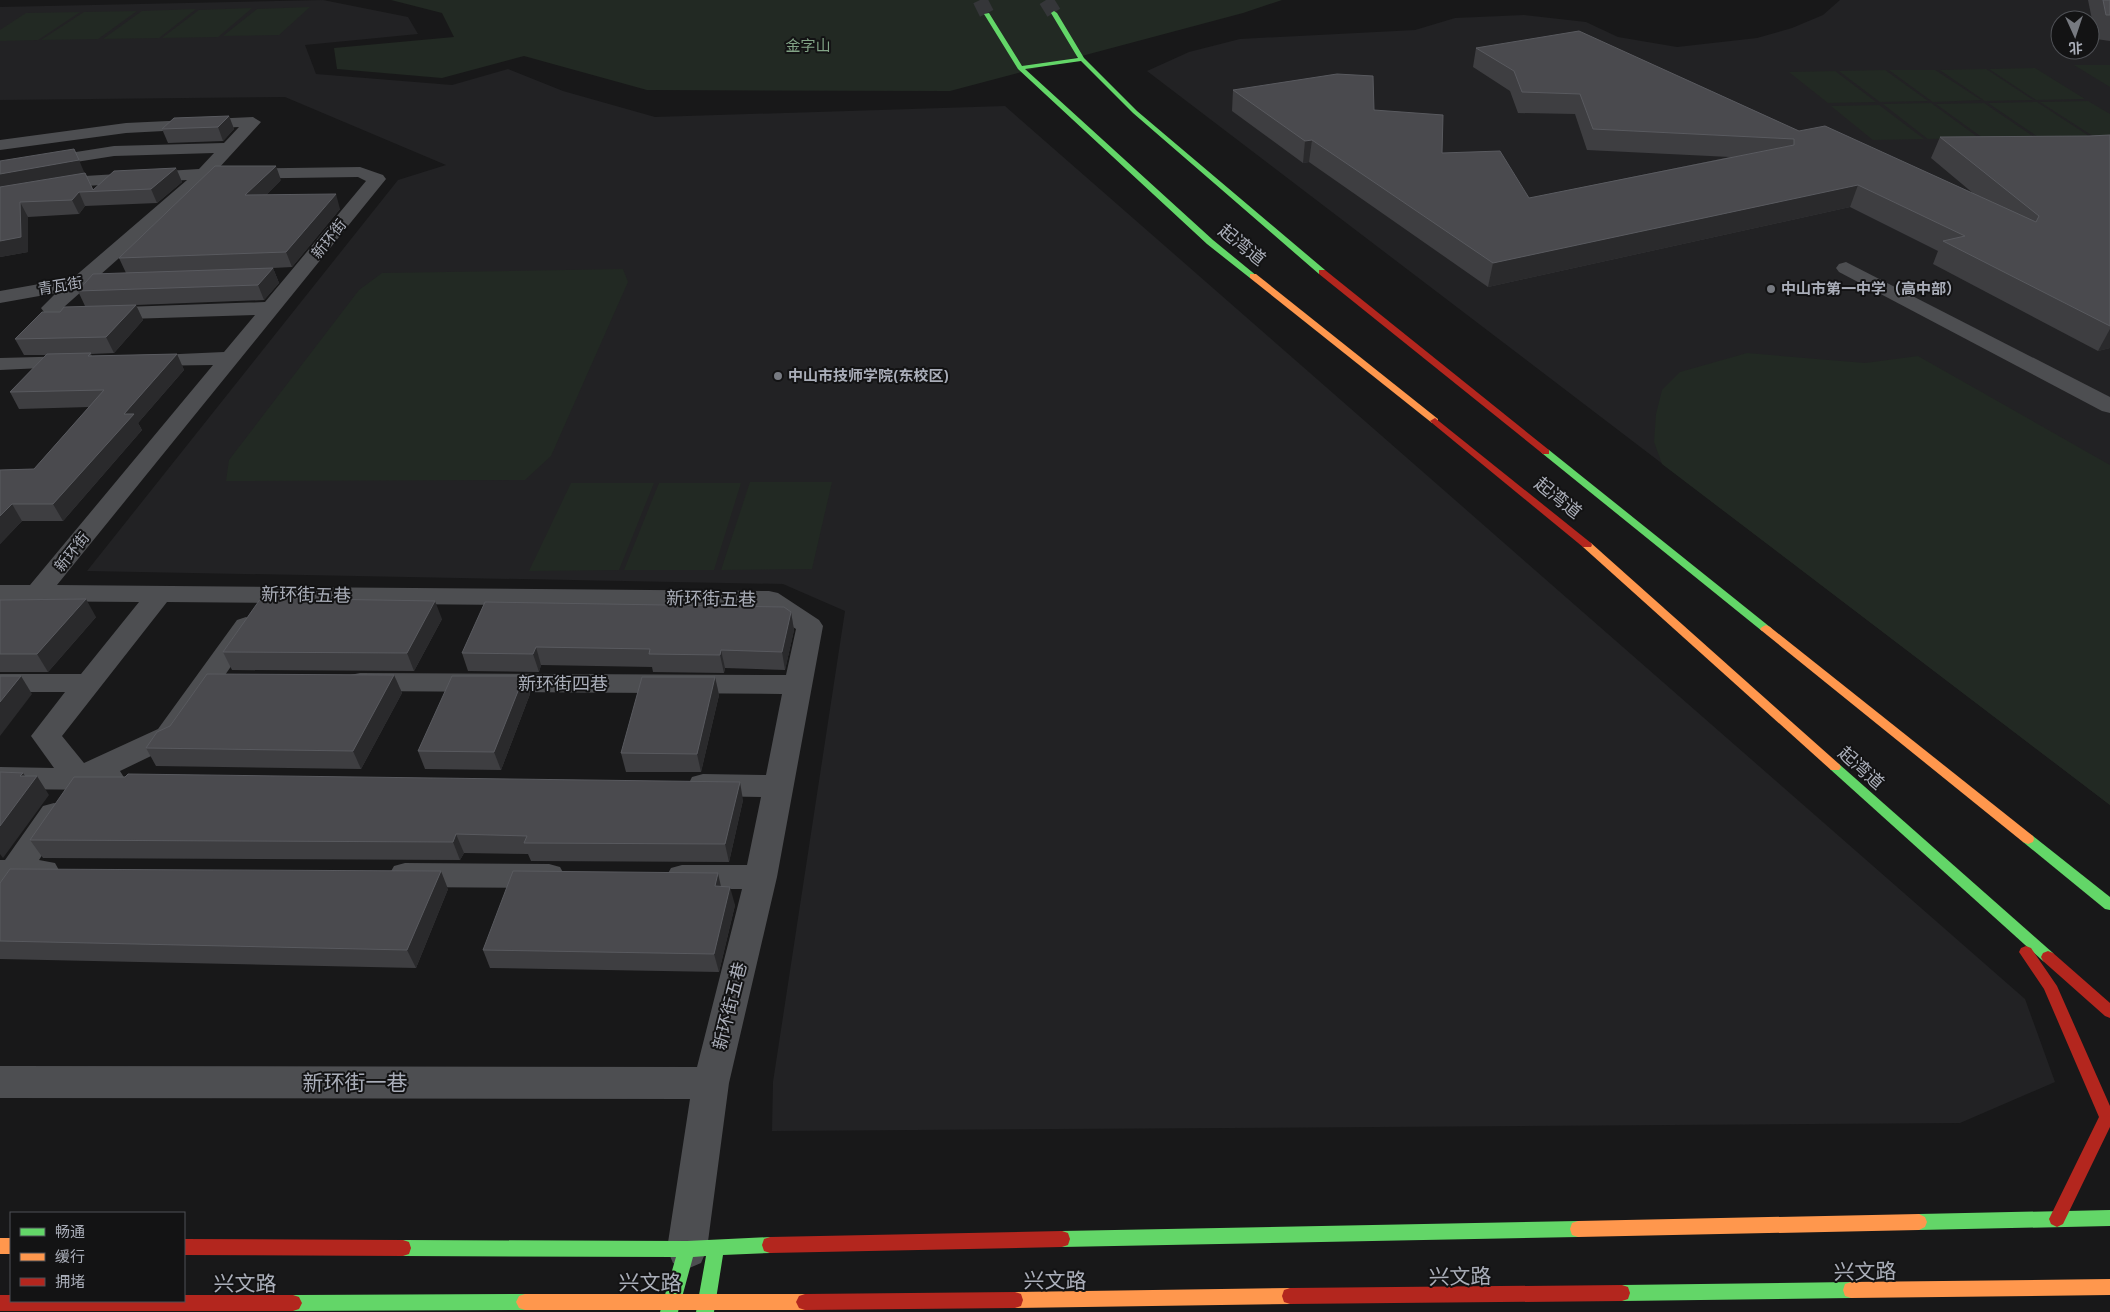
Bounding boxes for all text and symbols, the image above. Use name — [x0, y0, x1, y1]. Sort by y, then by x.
north arrow — [2050, 10, 2100, 60]
park label: 金字山 — [785, 38, 831, 57]
text: 北 — [2068, 38, 2083, 55]
street label: 新环街 — [309, 216, 352, 263]
street label: 起湾道 — [1213, 220, 1269, 272]
street label: 青瓦街 — [37, 275, 84, 300]
place label: 中山市第一中学（高中部） — [1781, 280, 1961, 300]
marker: 中山市第一中学（高中部） — [1765, 283, 1777, 295]
place label: 中山市技师学院(东校区) — [788, 367, 949, 387]
marker: 中山市技师学院(东校区) — [772, 370, 784, 382]
street label: 起湾道 — [1529, 473, 1585, 525]
street label: 新环街 — [52, 529, 95, 576]
street label: 新环街五巷 — [261, 584, 351, 609]
street label: 新环街五巷 — [666, 588, 756, 613]
street label: 新环街四巷 — [518, 674, 608, 697]
street label: 起湾道 — [1832, 743, 1888, 796]
street label: 新环街五巷 — [709, 960, 754, 1053]
street label: 新环街一巷 — [303, 1071, 408, 1098]
legend — [10, 1212, 185, 1302]
text: 畅通 — [55, 1224, 85, 1243]
text: 缓行 — [55, 1249, 85, 1268]
street label: 兴文路 — [1833, 1259, 1897, 1288]
street label: 兴文路 — [1428, 1264, 1492, 1293]
street label: 兴文路 — [1024, 1269, 1087, 1296]
street label: 兴文路 — [619, 1271, 682, 1298]
street label: 兴文路 — [214, 1272, 277, 1299]
text: 拥堵 — [55, 1274, 85, 1293]

